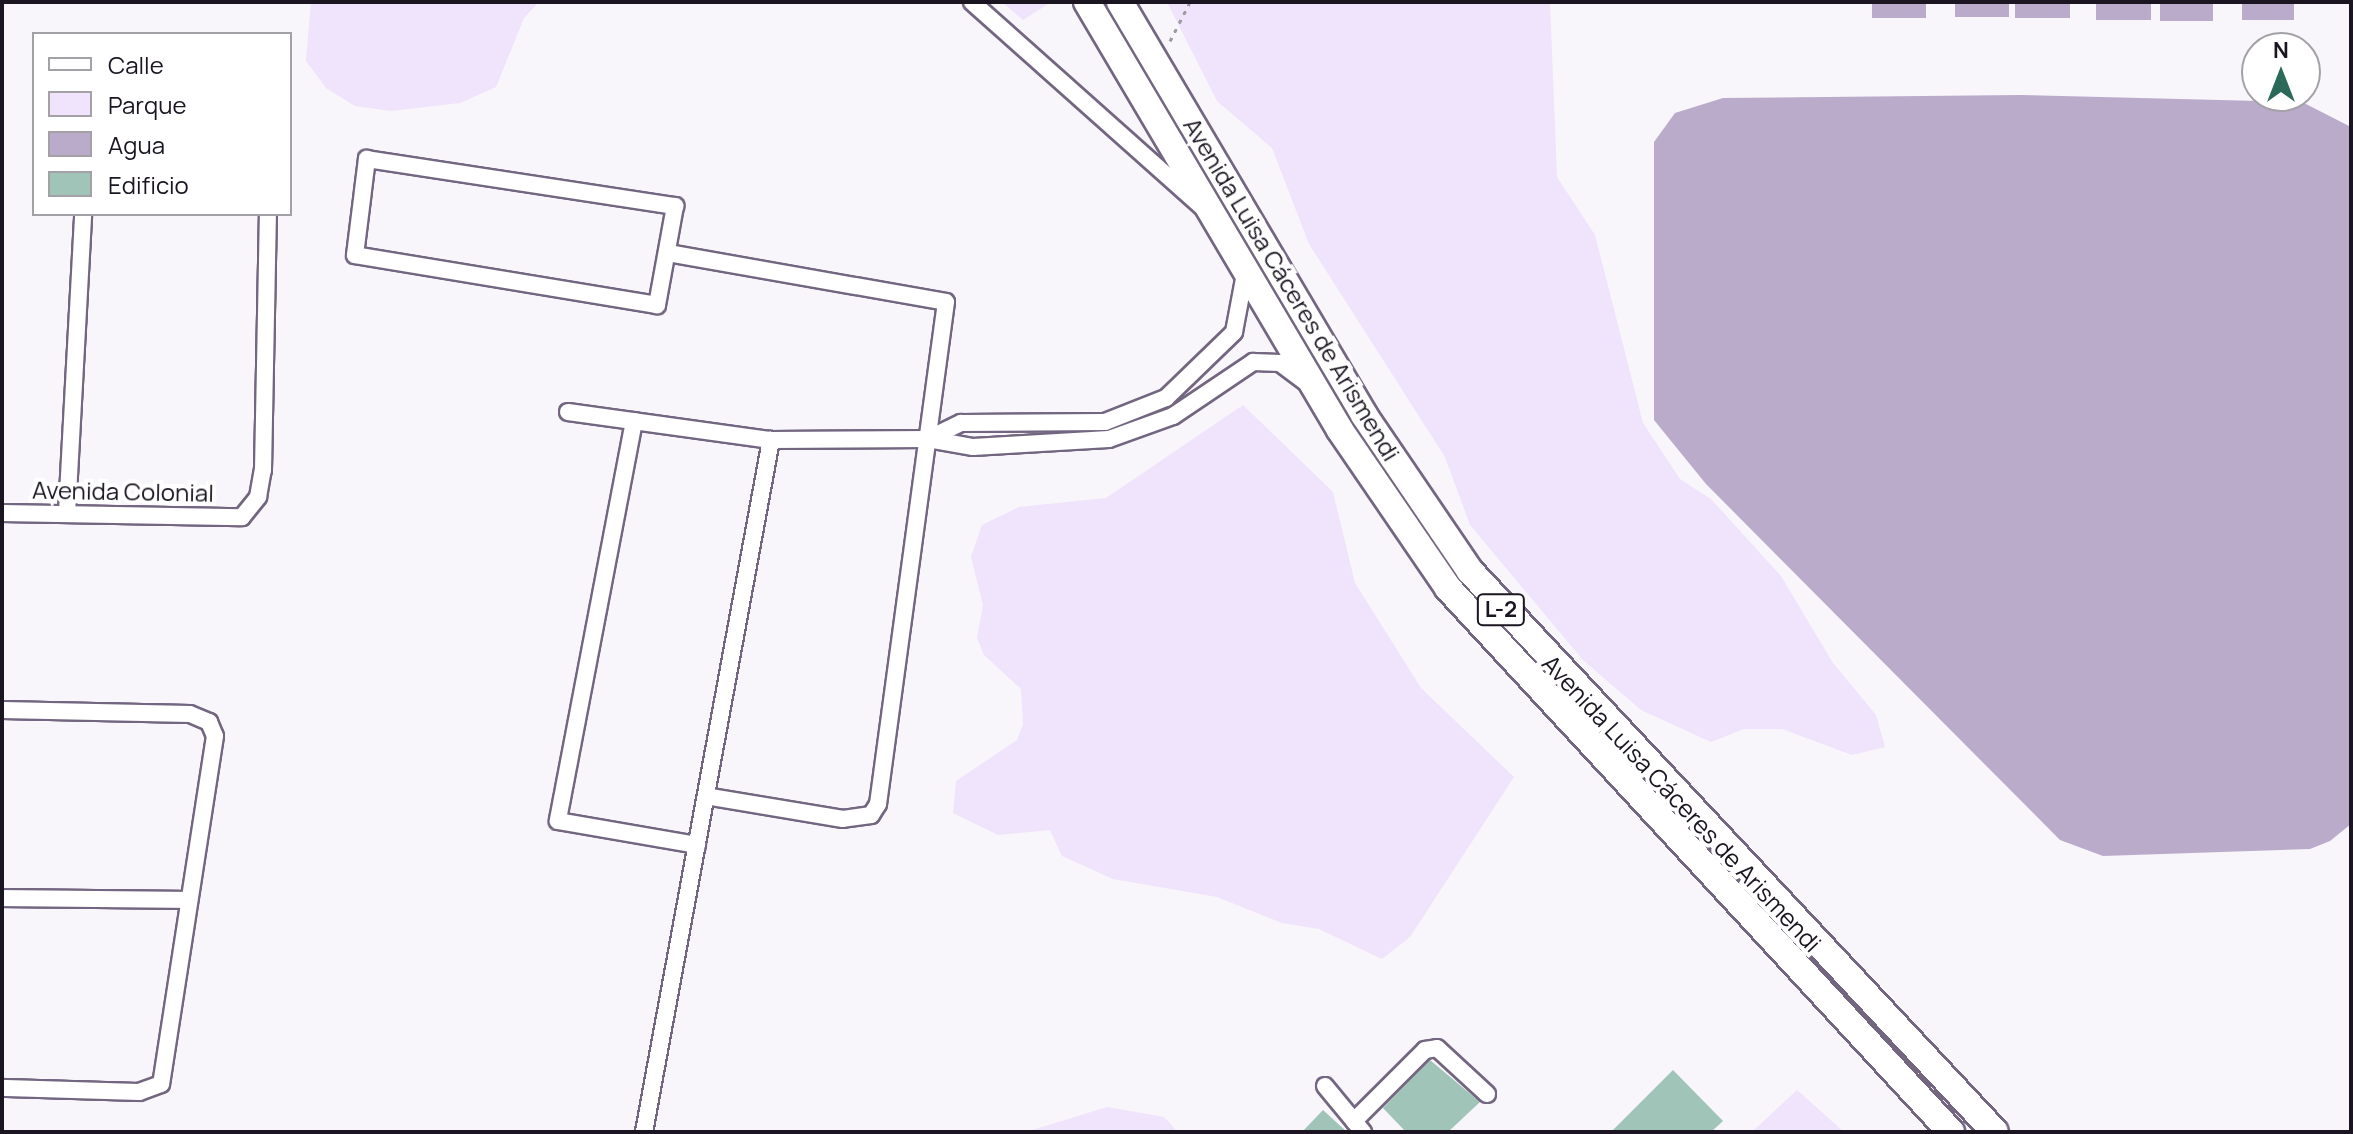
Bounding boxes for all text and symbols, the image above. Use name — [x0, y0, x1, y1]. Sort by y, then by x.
legend — [32, 32, 292, 216]
north arrow — [2241, 32, 2321, 112]
text: N — [2273, 35, 2289, 65]
text: Calle — [108, 48, 164, 81]
text: Parque — [108, 88, 186, 121]
street label: Avenida Luisa Cáceres de Arismendi — [1178, 112, 1406, 466]
text: Agua — [108, 128, 165, 161]
text: Edificio — [108, 168, 189, 201]
street label: Avenida Colonial — [32, 475, 214, 507]
road number: L-2 — [1475, 592, 1527, 628]
street label: Avenida Luisa Cáceres de Arismendi — [1537, 649, 1827, 957]

